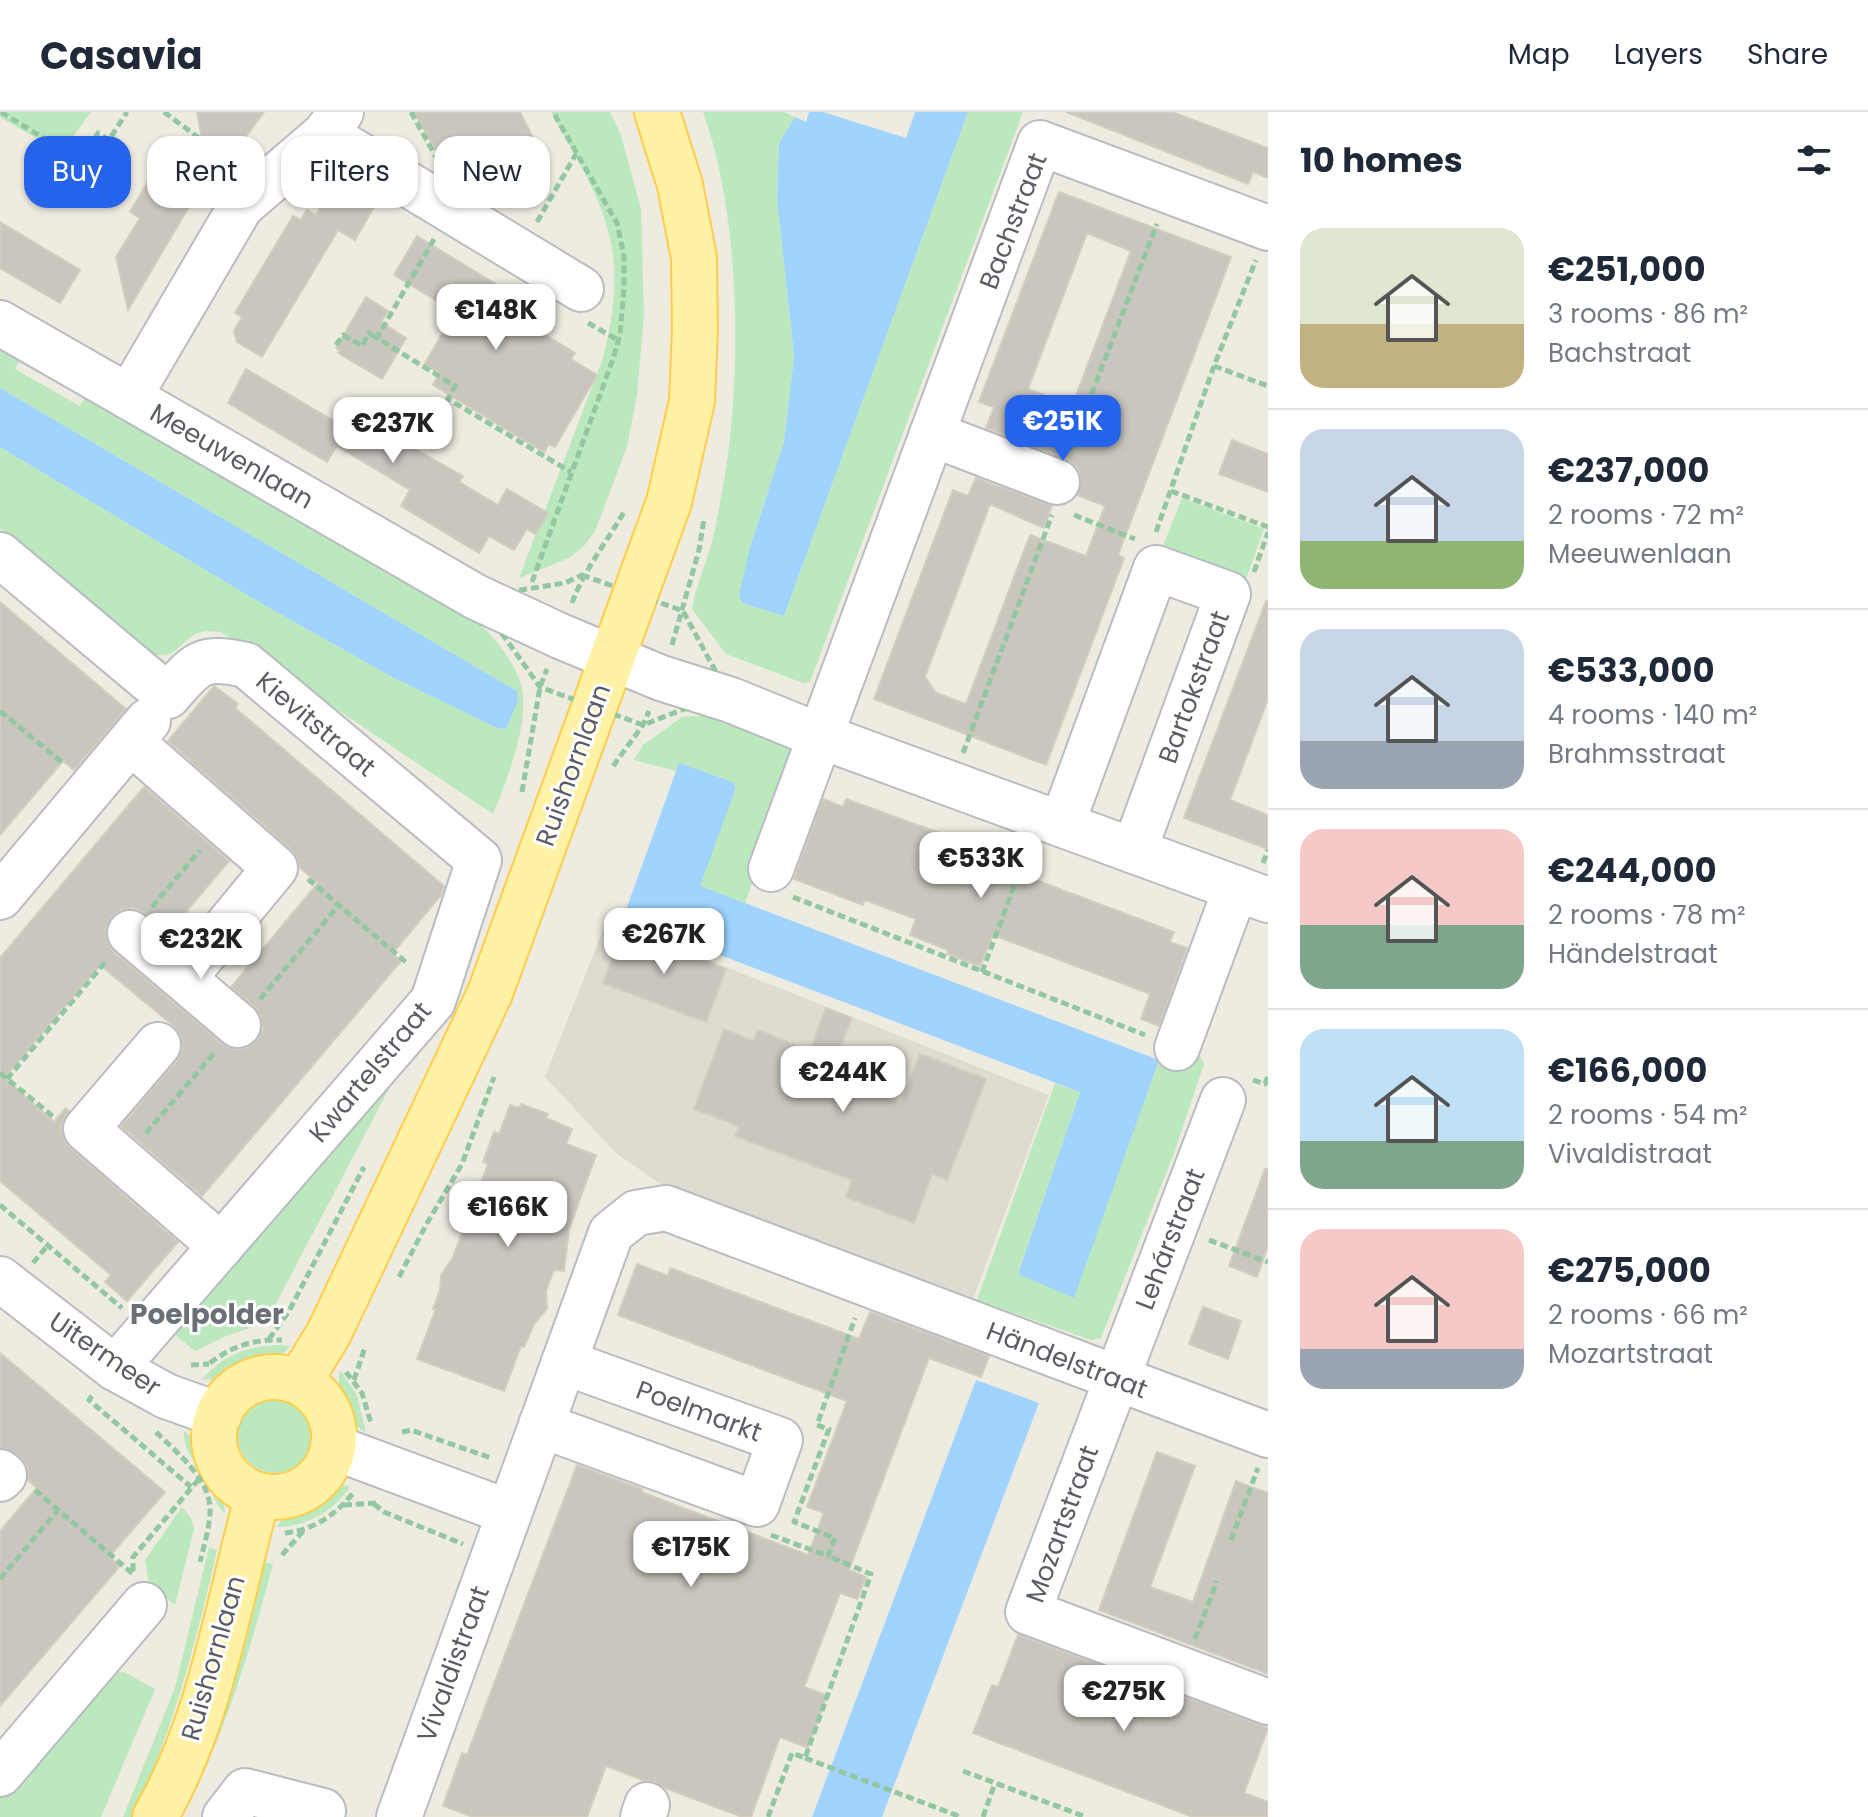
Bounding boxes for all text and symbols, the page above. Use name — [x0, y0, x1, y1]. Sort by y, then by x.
text: Casavia — [40, 29, 203, 82]
text: Map — [1508, 35, 1570, 74]
text: Layers — [1614, 35, 1703, 74]
text: Share — [1747, 35, 1828, 74]
chip: Buy — [24, 136, 131, 208]
chip: Rent — [147, 136, 265, 208]
chip: Filters — [281, 136, 418, 208]
chip: New — [434, 136, 550, 208]
text: 10 homes — [1300, 136, 1463, 184]
icon: filters — [1792, 138, 1836, 182]
street label: Bachstraat — [971, 148, 1055, 294]
text: €251,000 — [1548, 245, 1706, 293]
icon: home — [1364, 260, 1460, 356]
pin: €148K — [440, 284, 552, 352]
text: €148K — [454, 292, 538, 328]
text: 3 rooms · 86 m² — [1548, 296, 1748, 332]
text: Bachstraat — [1548, 335, 1691, 371]
street label: Meeuwenlaan — [144, 395, 320, 517]
pin: €251K — [1007, 395, 1119, 463]
pin: €237K — [337, 397, 449, 465]
text: €251K — [1023, 403, 1103, 439]
text: €237K — [351, 405, 435, 441]
text: €237,000 — [1548, 446, 1710, 494]
icon: home — [1364, 461, 1460, 557]
text: 2 rooms · 72 m² — [1548, 497, 1744, 533]
text: Meeuwenlaan — [1548, 536, 1732, 572]
street label: Bartokstraat — [1150, 606, 1238, 768]
text: €533,000 — [1548, 646, 1715, 694]
icon: home — [1364, 661, 1460, 757]
street label: Kievitstraat — [249, 663, 383, 785]
street label: Ruishornlaan — [527, 679, 619, 851]
text: 4 rooms · 140 m² — [1548, 697, 1757, 733]
text: Brahmsstraat — [1548, 736, 1726, 772]
pin: €533K — [925, 832, 1037, 900]
text: €533K — [937, 840, 1025, 876]
text: €244,000 — [1548, 846, 1717, 894]
icon: home — [1364, 861, 1460, 957]
text: 2 rooms · 78 m² — [1548, 897, 1746, 933]
pin: €267K — [608, 908, 720, 976]
pin: €232K — [145, 913, 257, 981]
text: €267K — [622, 916, 706, 952]
text: €232K — [159, 921, 243, 957]
text: Händelstraat — [1548, 936, 1718, 972]
street label: Kwartelstraat — [300, 994, 440, 1150]
pin: €244K — [787, 1046, 899, 1114]
text: €166,000 — [1548, 1046, 1707, 1094]
text: €244K — [799, 1054, 887, 1090]
icon: home — [1364, 1061, 1460, 1157]
text: 2 rooms · 54 m² — [1548, 1097, 1748, 1133]
text: Vivaldistraat — [1548, 1136, 1712, 1172]
street label: Lehárstraat — [1127, 1163, 1213, 1315]
pin: €166K — [452, 1181, 564, 1249]
text: €166K — [467, 1189, 549, 1225]
text: €275,000 — [1548, 1246, 1711, 1294]
icon: home — [1364, 1261, 1460, 1357]
district label: Poelpolder — [130, 1295, 284, 1334]
text: 2 rooms · 66 m² — [1548, 1297, 1748, 1333]
street label: Uitermeer — [42, 1303, 168, 1405]
street label: Händelstraat — [981, 1313, 1153, 1407]
text: Mozartstraat — [1548, 1336, 1713, 1372]
street label: Poelmarkt — [631, 1372, 767, 1450]
street label: Mozartstraat — [1017, 1440, 1107, 1608]
pin: €175K — [635, 1521, 747, 1589]
text: €175K — [651, 1529, 731, 1565]
street label: Ruishornlaan — [172, 1571, 254, 1745]
street label: Vivaldistraat — [408, 1581, 498, 1747]
pin: €275K — [1068, 1665, 1180, 1733]
text: €275K — [1082, 1673, 1166, 1709]

